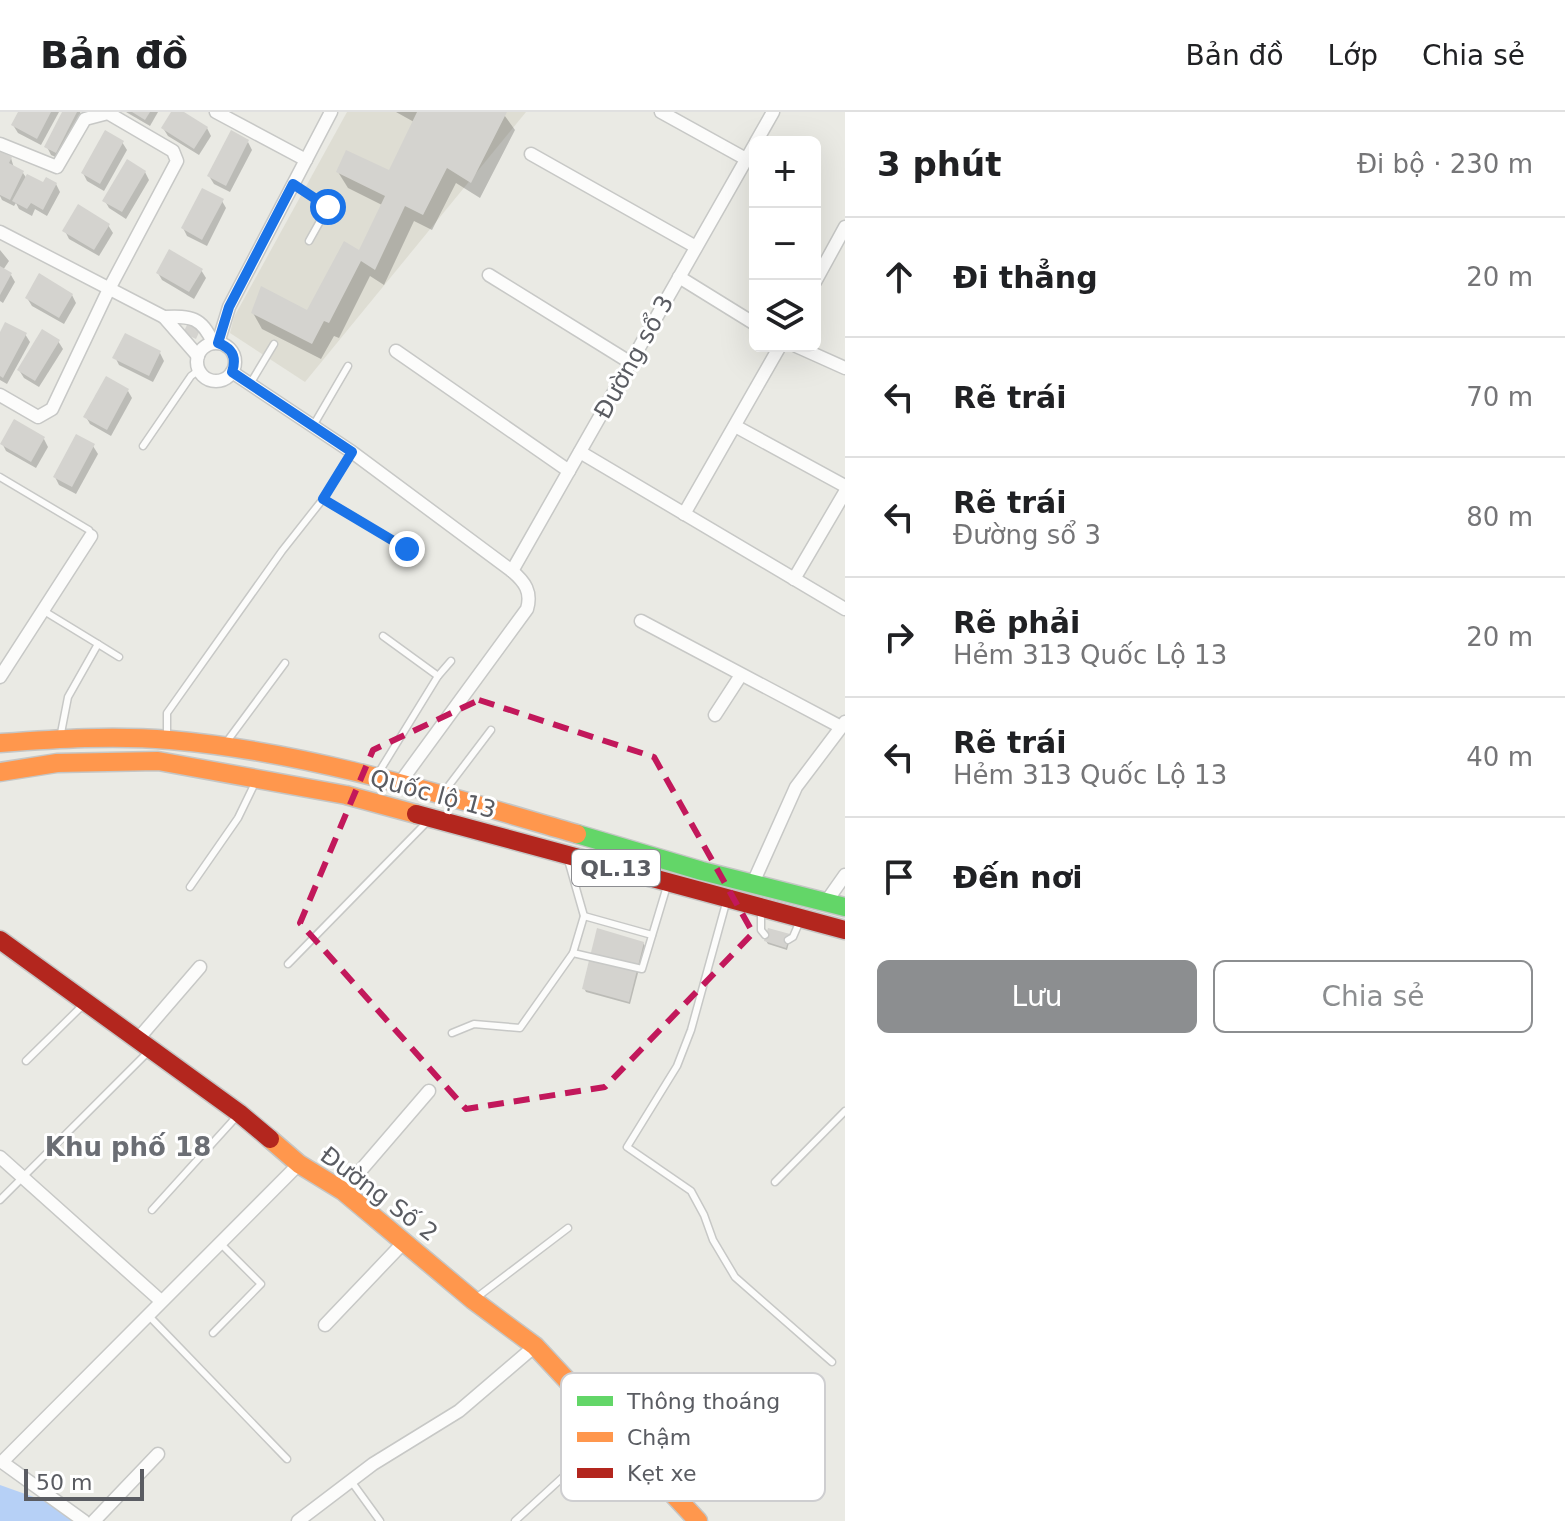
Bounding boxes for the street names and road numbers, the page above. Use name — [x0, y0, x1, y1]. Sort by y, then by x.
street label: Đường sổ 3 — [589, 290, 679, 424]
street label: Quốc lộ 13 — [367, 764, 499, 824]
road number: QL.13 — [572, 850, 660, 886]
street label: Đường Số 2 — [315, 1141, 443, 1247]

